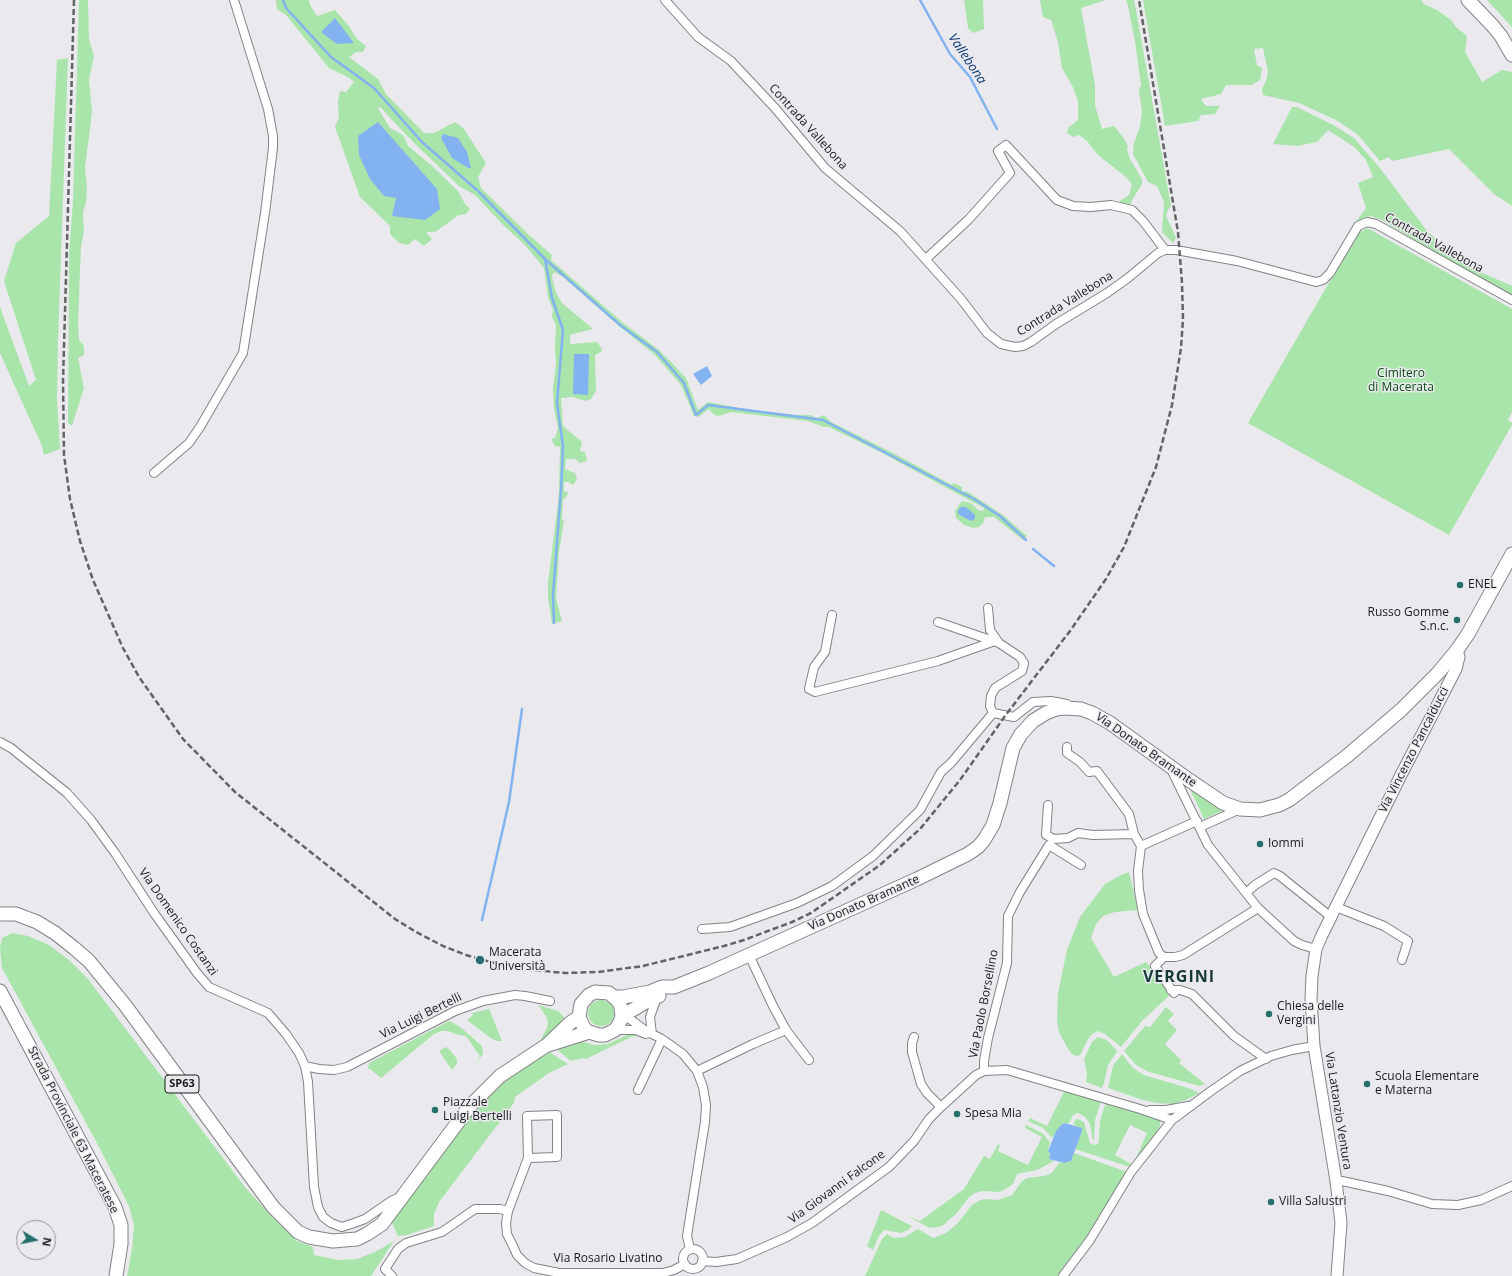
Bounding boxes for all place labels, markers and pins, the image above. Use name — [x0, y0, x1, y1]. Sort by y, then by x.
place label: ENEL — [1468, 578, 1497, 592]
marker: ENEL — [1455, 580, 1465, 590]
place label: Russo Gomme S.n.c. — [1368, 606, 1449, 634]
marker: Russo Gomme S.n.c. — [1452, 615, 1462, 625]
place label: Iommi — [1268, 837, 1304, 851]
marker: Iommi — [1255, 839, 1265, 849]
place label: Macerata Università — [489, 946, 545, 974]
marker: Macerata Università — [474, 954, 486, 966]
place label: Chiesa delle Vergini — [1277, 1000, 1344, 1028]
marker: Chiesa delle Vergini — [1264, 1009, 1274, 1019]
place label: Scuola Elementare e Materna — [1375, 1070, 1479, 1098]
marker: Scuola Elementare e Materna — [1362, 1079, 1372, 1089]
place label: Piazzale Luigi Bertelli — [443, 1096, 512, 1124]
marker: Piazzale Luigi Bertelli — [430, 1105, 440, 1115]
place label: Spesa Mia — [965, 1107, 1022, 1121]
marker: Spesa Mia — [952, 1109, 962, 1119]
place label: Villa Salustri — [1279, 1195, 1347, 1209]
marker: Villa Salustri — [1266, 1197, 1276, 1207]

